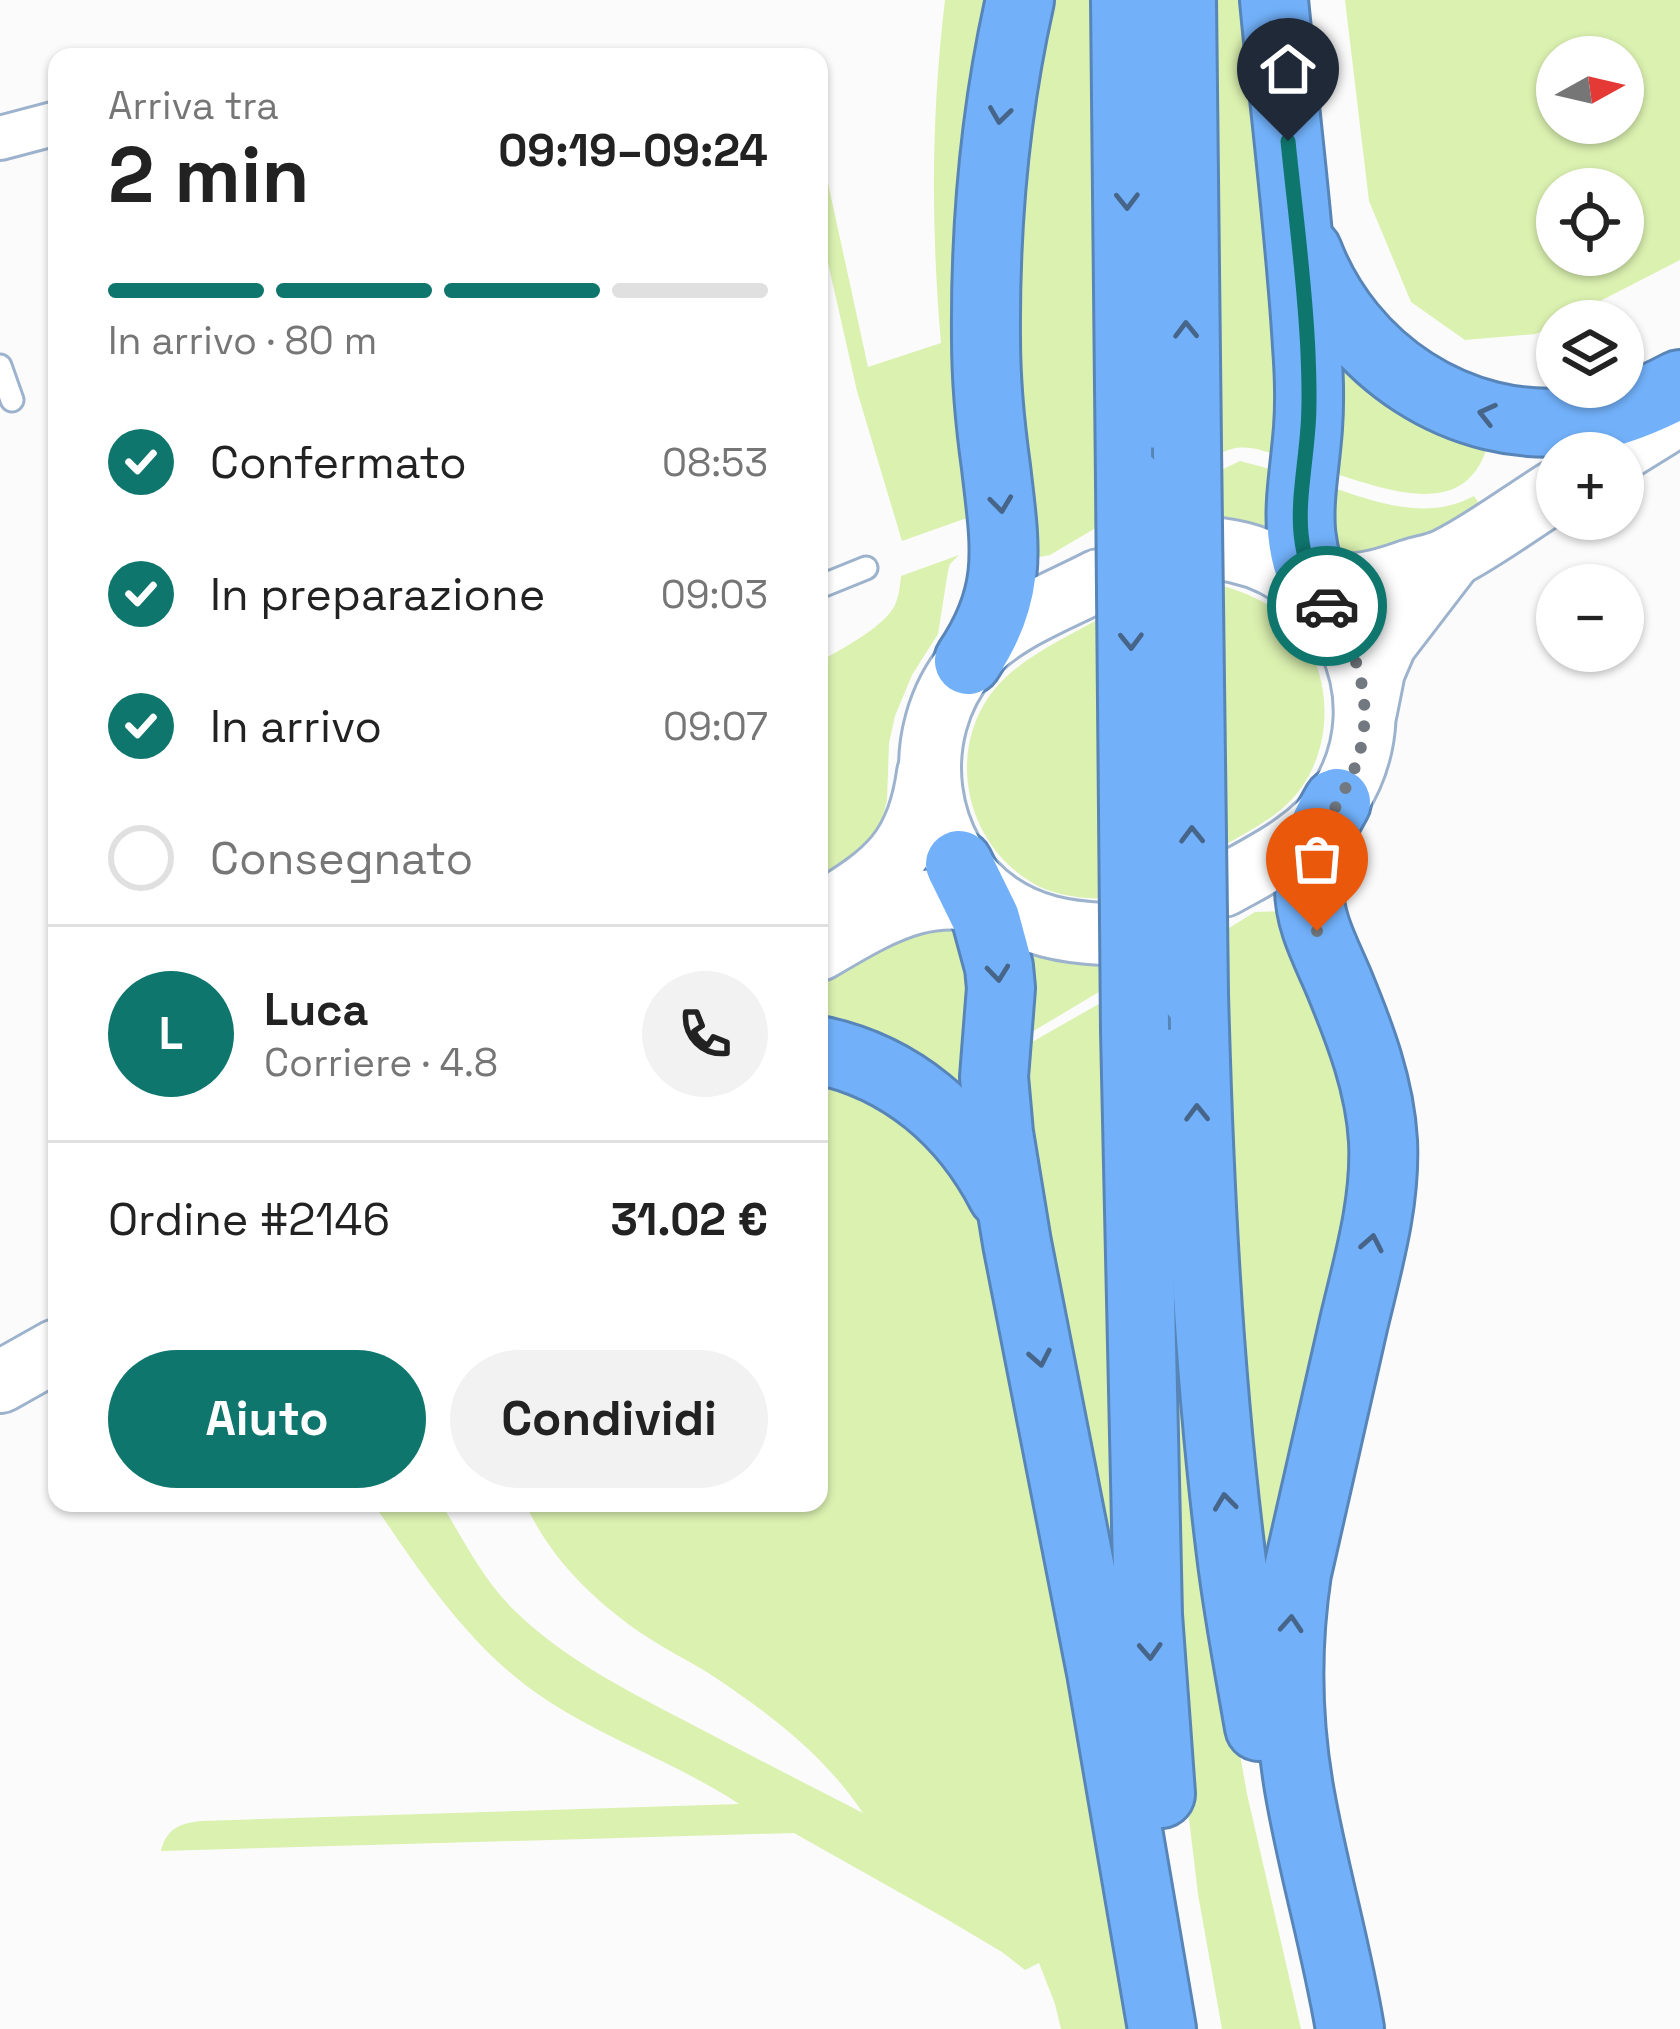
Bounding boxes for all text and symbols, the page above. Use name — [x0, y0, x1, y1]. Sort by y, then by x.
pin — [1237, 18, 1339, 141]
icon: home — [1255, 36, 1321, 102]
north arrow — [1536, 36, 1644, 144]
map controls — [1536, 36, 1644, 672]
text: Arriva tra — [108, 81, 279, 130]
one-way arrow — [987, 105, 1013, 125]
text: 09:19–09:24 — [498, 122, 768, 179]
text: 2 min — [108, 125, 310, 225]
button: locate — [1536, 168, 1644, 276]
one-way arrow — [1113, 192, 1139, 211]
button: layers — [1536, 300, 1644, 408]
text: In arrivo · 80 m — [108, 316, 377, 365]
one-way arrow — [1173, 320, 1199, 338]
one-way arrow — [1477, 403, 1497, 428]
icon: check — [108, 429, 174, 495]
button: + — [1536, 432, 1644, 540]
text: Confermato — [210, 434, 467, 491]
text: 08:53 — [662, 438, 768, 487]
one-way arrow — [987, 494, 1013, 514]
courier — [1267, 546, 1387, 666]
icon: check — [108, 561, 174, 627]
button: − — [1536, 564, 1644, 672]
text: In preparazione — [210, 566, 545, 623]
text: 09:03 — [661, 570, 768, 619]
icon: car — [1294, 573, 1360, 639]
one-way arrow — [1118, 632, 1144, 651]
icon: check — [108, 693, 174, 759]
text: In arrivo — [210, 698, 382, 755]
text: 09:07 — [663, 702, 768, 751]
pin — [1266, 808, 1368, 931]
one-way arrow — [1179, 825, 1205, 844]
icon: bag — [1284, 826, 1350, 892]
text: Consegnato — [210, 830, 473, 887]
one-way arrow — [985, 964, 1010, 983]
button: phone — [642, 971, 768, 1097]
text: Luca — [264, 981, 369, 1038]
text: L — [159, 1005, 183, 1062]
text: Corriere · 4.8 — [264, 1038, 498, 1087]
one-way arrow — [1185, 1103, 1211, 1122]
text: Ordine #2146 — [108, 1191, 390, 1248]
text: 31.02 € — [610, 1191, 768, 1248]
one-way arrow — [1358, 1233, 1384, 1253]
one-way arrow — [1026, 1348, 1052, 1368]
button: Aiuto — [108, 1350, 426, 1488]
button: Condividi — [450, 1350, 768, 1488]
one-way arrow — [1212, 1492, 1238, 1512]
one-way arrow — [1278, 1614, 1304, 1633]
one-way arrow — [1137, 1642, 1163, 1661]

